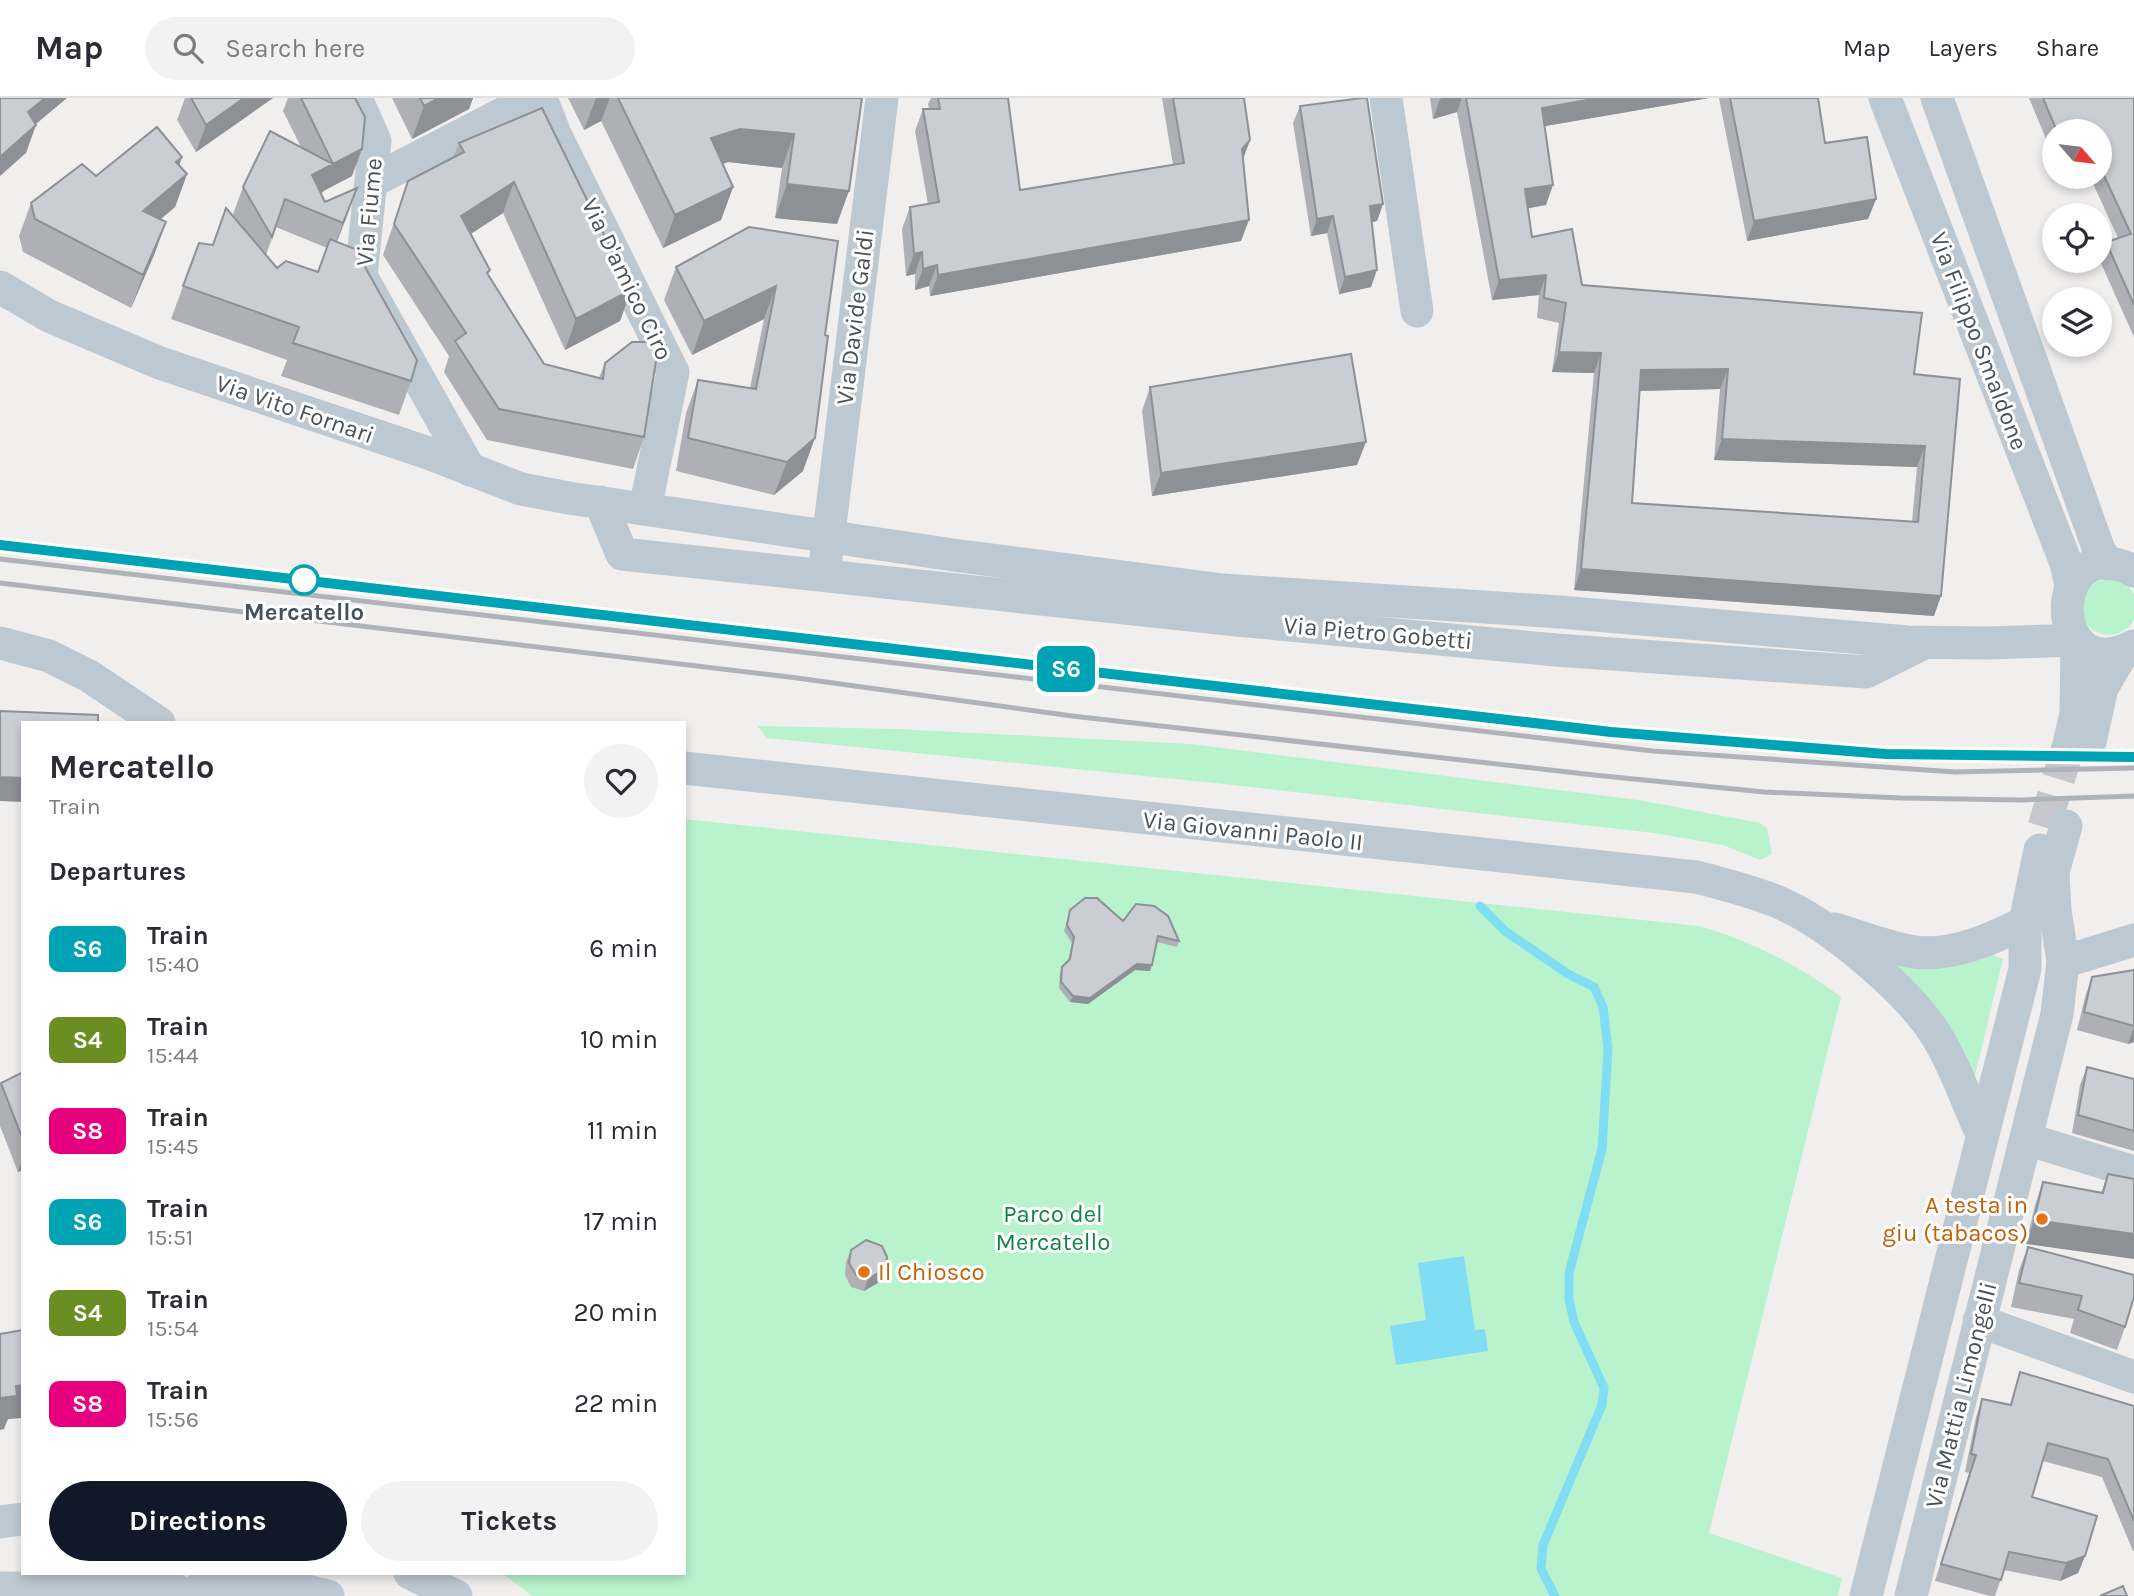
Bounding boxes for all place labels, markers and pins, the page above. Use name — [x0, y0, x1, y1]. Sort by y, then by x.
marker: Mercatello — [289, 565, 319, 595]
place label: Mercatello — [244, 598, 364, 626]
place label: A testa in giu (tabacos) — [1882, 1191, 2028, 1247]
marker: A testa in giu (tabacos) — [2034, 1211, 2050, 1227]
place label: Il Chiosco — [878, 1258, 985, 1286]
marker: Il Chiosco — [856, 1264, 872, 1280]

